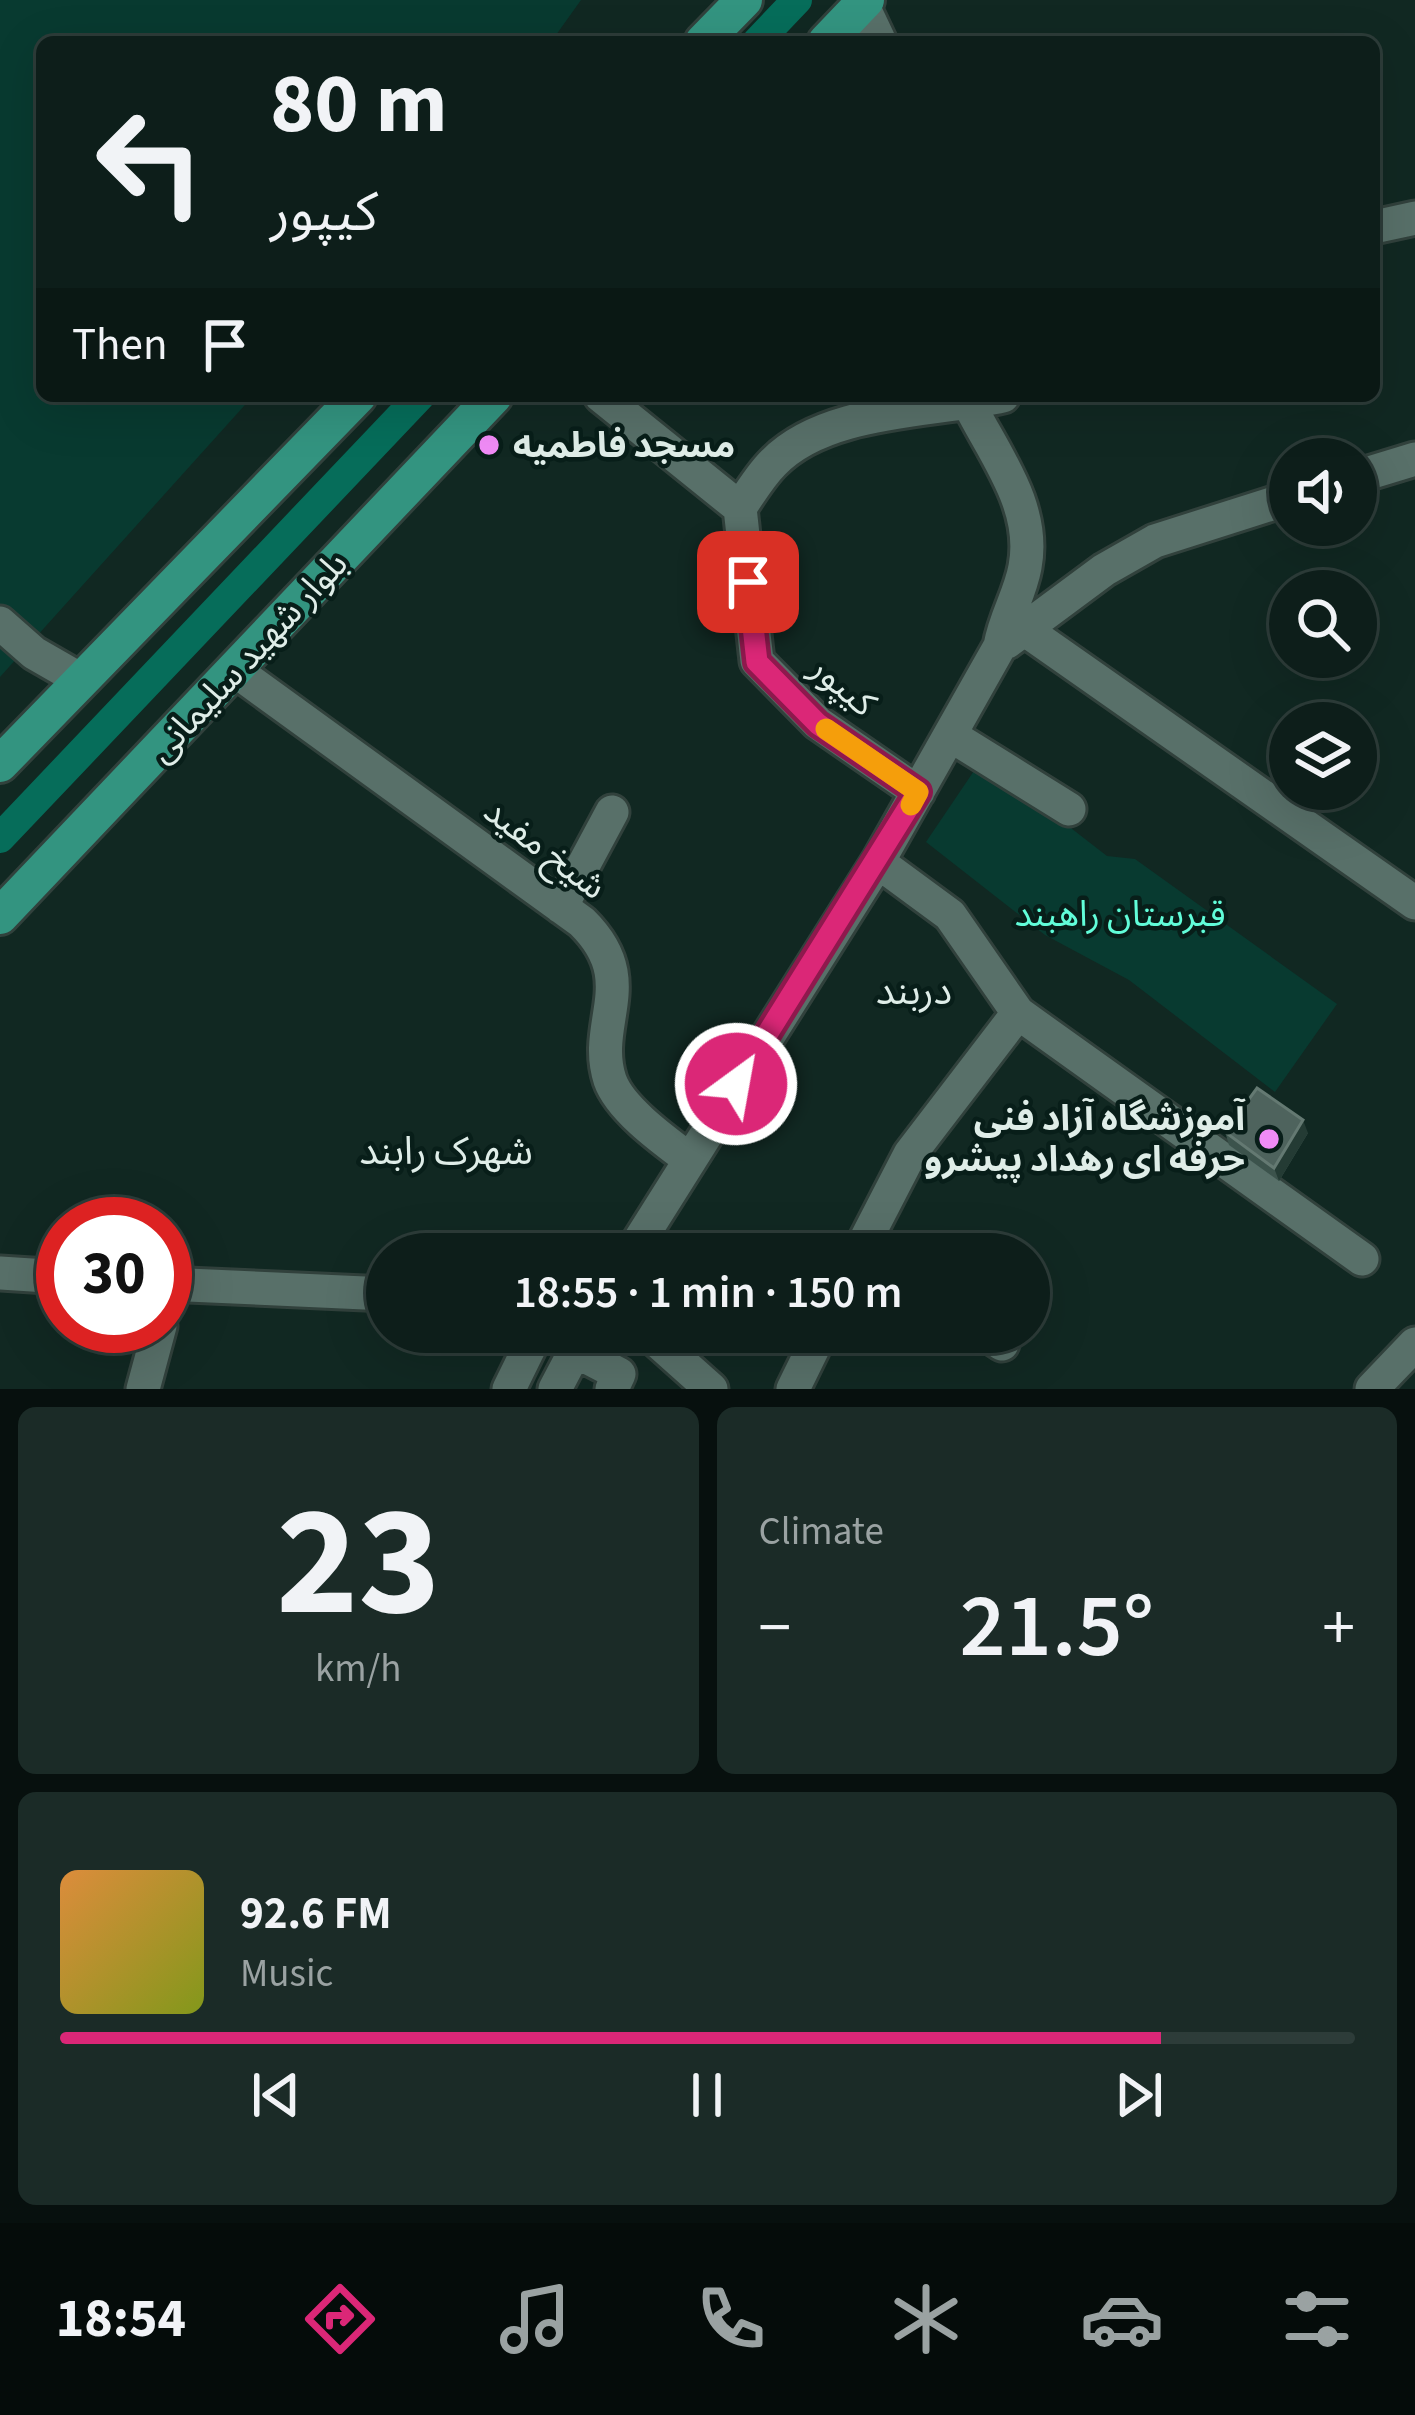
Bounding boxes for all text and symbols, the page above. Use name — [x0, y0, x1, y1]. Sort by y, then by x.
text: 80 m — [270, 45, 448, 165]
icon: left — [72, 84, 228, 240]
text: کیپور — [270, 175, 378, 252]
icon: arrive — [192, 312, 258, 378]
text: Then — [72, 313, 168, 377]
place label: مسجد فاطمیه — [513, 420, 735, 471]
marker: مسجد فاطمیه — [476, 432, 502, 458]
map controls — [1269, 438, 1377, 810]
button: sound — [1269, 438, 1377, 546]
pin — [697, 531, 799, 633]
street label: بلوار شهید سلیمانی — [136, 540, 360, 774]
icon: arrive — [715, 549, 781, 615]
button: search — [1269, 570, 1377, 678]
street label: کیپور — [798, 643, 888, 729]
button: layers — [1269, 702, 1377, 810]
street label: شیخ مفید — [473, 786, 617, 912]
park label: قبرستان راهبند — [1015, 889, 1226, 940]
district label: دربند — [876, 964, 952, 1020]
position arrow — [673, 1021, 799, 1147]
place label: آموزشگاه آزاد فنی حرفه ای رهداد پیشرو — [924, 1093, 1246, 1185]
district label: شهرک رابند — [359, 1124, 533, 1180]
marker: آموزشگاه آزاد فنی حرفه ای رهداد پیشرو — [1256, 1126, 1282, 1152]
speed limit sign: 30 — [36, 1197, 192, 1353]
text: 18:55 · 1 min · 150 m — [514, 1261, 902, 1325]
text: 23 — [276, 1452, 441, 1674]
text: Climate — [759, 1504, 884, 1560]
text: 21.5° — [959, 1563, 1154, 1691]
text: − — [759, 1581, 791, 1675]
text: + — [1322, 1581, 1355, 1675]
text: km/h — [315, 1641, 402, 1697]
text: 92.6 FM — [240, 1882, 392, 1946]
text: Music — [240, 1946, 333, 2002]
icon: previous — [243, 2062, 309, 2128]
icon: pause — [674, 2062, 740, 2128]
icon: next — [1106, 2062, 1172, 2128]
icon: directions — [298, 2277, 382, 2361]
icon: music — [493, 2277, 577, 2361]
icon: phone — [689, 2277, 773, 2361]
icon: climate — [884, 2277, 968, 2361]
icon: car — [1080, 2277, 1164, 2361]
icon: filters — [1275, 2277, 1359, 2361]
text: 18:54 — [56, 2281, 186, 2358]

